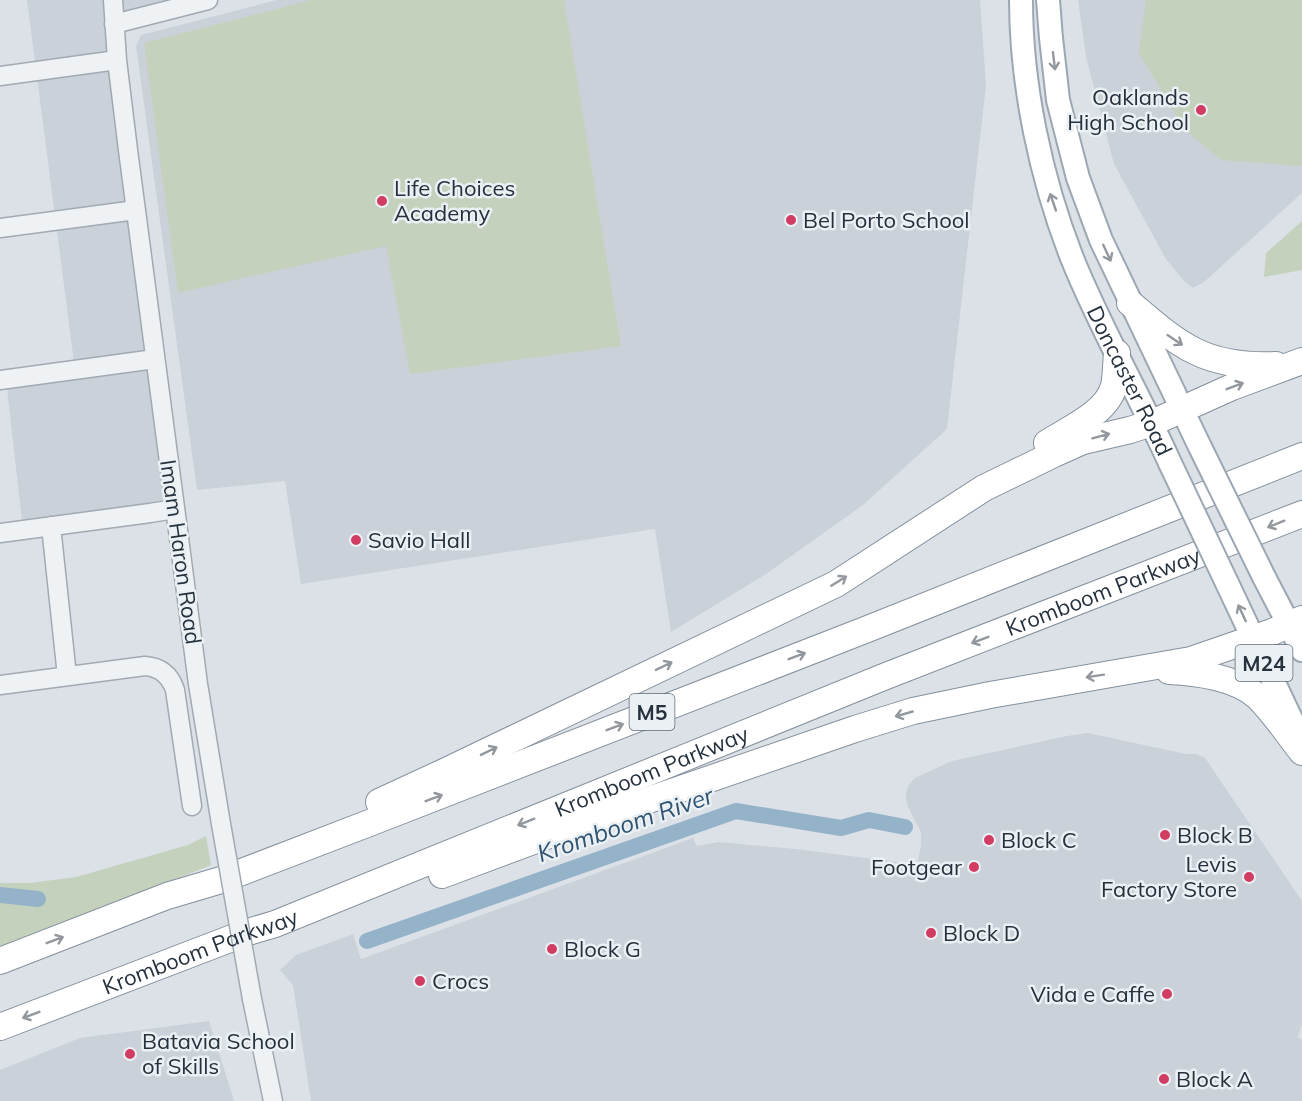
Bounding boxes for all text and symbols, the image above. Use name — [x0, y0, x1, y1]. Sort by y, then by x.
one-way arrow — [1048, 51, 1059, 71]
place label: Oaklands High School — [1067, 83, 1189, 136]
marker: Oaklands High School — [1194, 103, 1208, 117]
place label: Life Choices Academy — [394, 174, 515, 227]
one-way arrow — [1047, 193, 1058, 212]
marker: Life Choices Academy — [375, 194, 389, 208]
place label: Bel Porto School — [803, 206, 970, 234]
marker: Bel Porto School — [784, 213, 798, 227]
one-way arrow — [1102, 243, 1113, 261]
street label: Doncaster Road — [1081, 301, 1179, 460]
one-way arrow — [1166, 334, 1183, 346]
one-way arrow — [1225, 380, 1244, 391]
one-way arrow — [1091, 430, 1110, 441]
street label: Imam Haron Road — [154, 458, 208, 646]
one-way arrow — [1267, 519, 1286, 530]
place label: Savio Hall — [368, 526, 471, 554]
marker: Savio Hall — [349, 533, 363, 547]
street label: Kromboom Parkway — [1002, 541, 1205, 642]
one-way arrow — [831, 575, 847, 587]
one-way arrow — [1235, 605, 1247, 623]
one-way arrow — [971, 635, 990, 646]
road number: M24 — [1236, 645, 1292, 681]
one-way arrow — [787, 650, 806, 661]
one-way arrow — [655, 660, 673, 672]
one-way arrow — [1086, 671, 1105, 682]
road number: M5 — [630, 694, 674, 730]
one-way arrow — [895, 709, 914, 720]
street label: Kromboom Parkway — [550, 719, 753, 823]
one-way arrow — [605, 721, 624, 732]
one-way arrow — [479, 745, 497, 756]
water label: Kromboom River — [533, 779, 718, 868]
one-way arrow — [424, 791, 442, 802]
one-way arrow — [518, 817, 536, 828]
place label: Block B — [1177, 821, 1253, 849]
place label: Block C — [1001, 826, 1077, 854]
marker: Block B — [1158, 828, 1172, 842]
marker: Block C — [982, 833, 996, 847]
place label: Levis Factory Store — [1101, 850, 1237, 903]
place label: Footgear — [871, 853, 962, 881]
marker: Footgear — [967, 860, 981, 874]
marker: Levis Factory Store — [1242, 870, 1256, 884]
street label: Kromboom Parkway — [98, 902, 302, 1001]
place label: Block D — [943, 919, 1020, 947]
marker: Block D — [924, 926, 938, 940]
one-way arrow — [45, 934, 63, 945]
place label: Block G — [564, 935, 641, 963]
marker: Block G — [545, 942, 559, 956]
place label: Crocs — [432, 967, 489, 995]
marker: Crocs — [413, 974, 427, 988]
place label: Vida e Caffe — [1030, 980, 1155, 1008]
marker: Vida e Caffe — [1160, 987, 1174, 1001]
one-way arrow — [23, 1010, 41, 1021]
place label: Batavia School of Skills — [142, 1027, 295, 1080]
marker: Batavia School of Skills — [123, 1047, 137, 1061]
place label: Block A — [1176, 1065, 1253, 1093]
marker: Block A — [1157, 1072, 1171, 1086]

